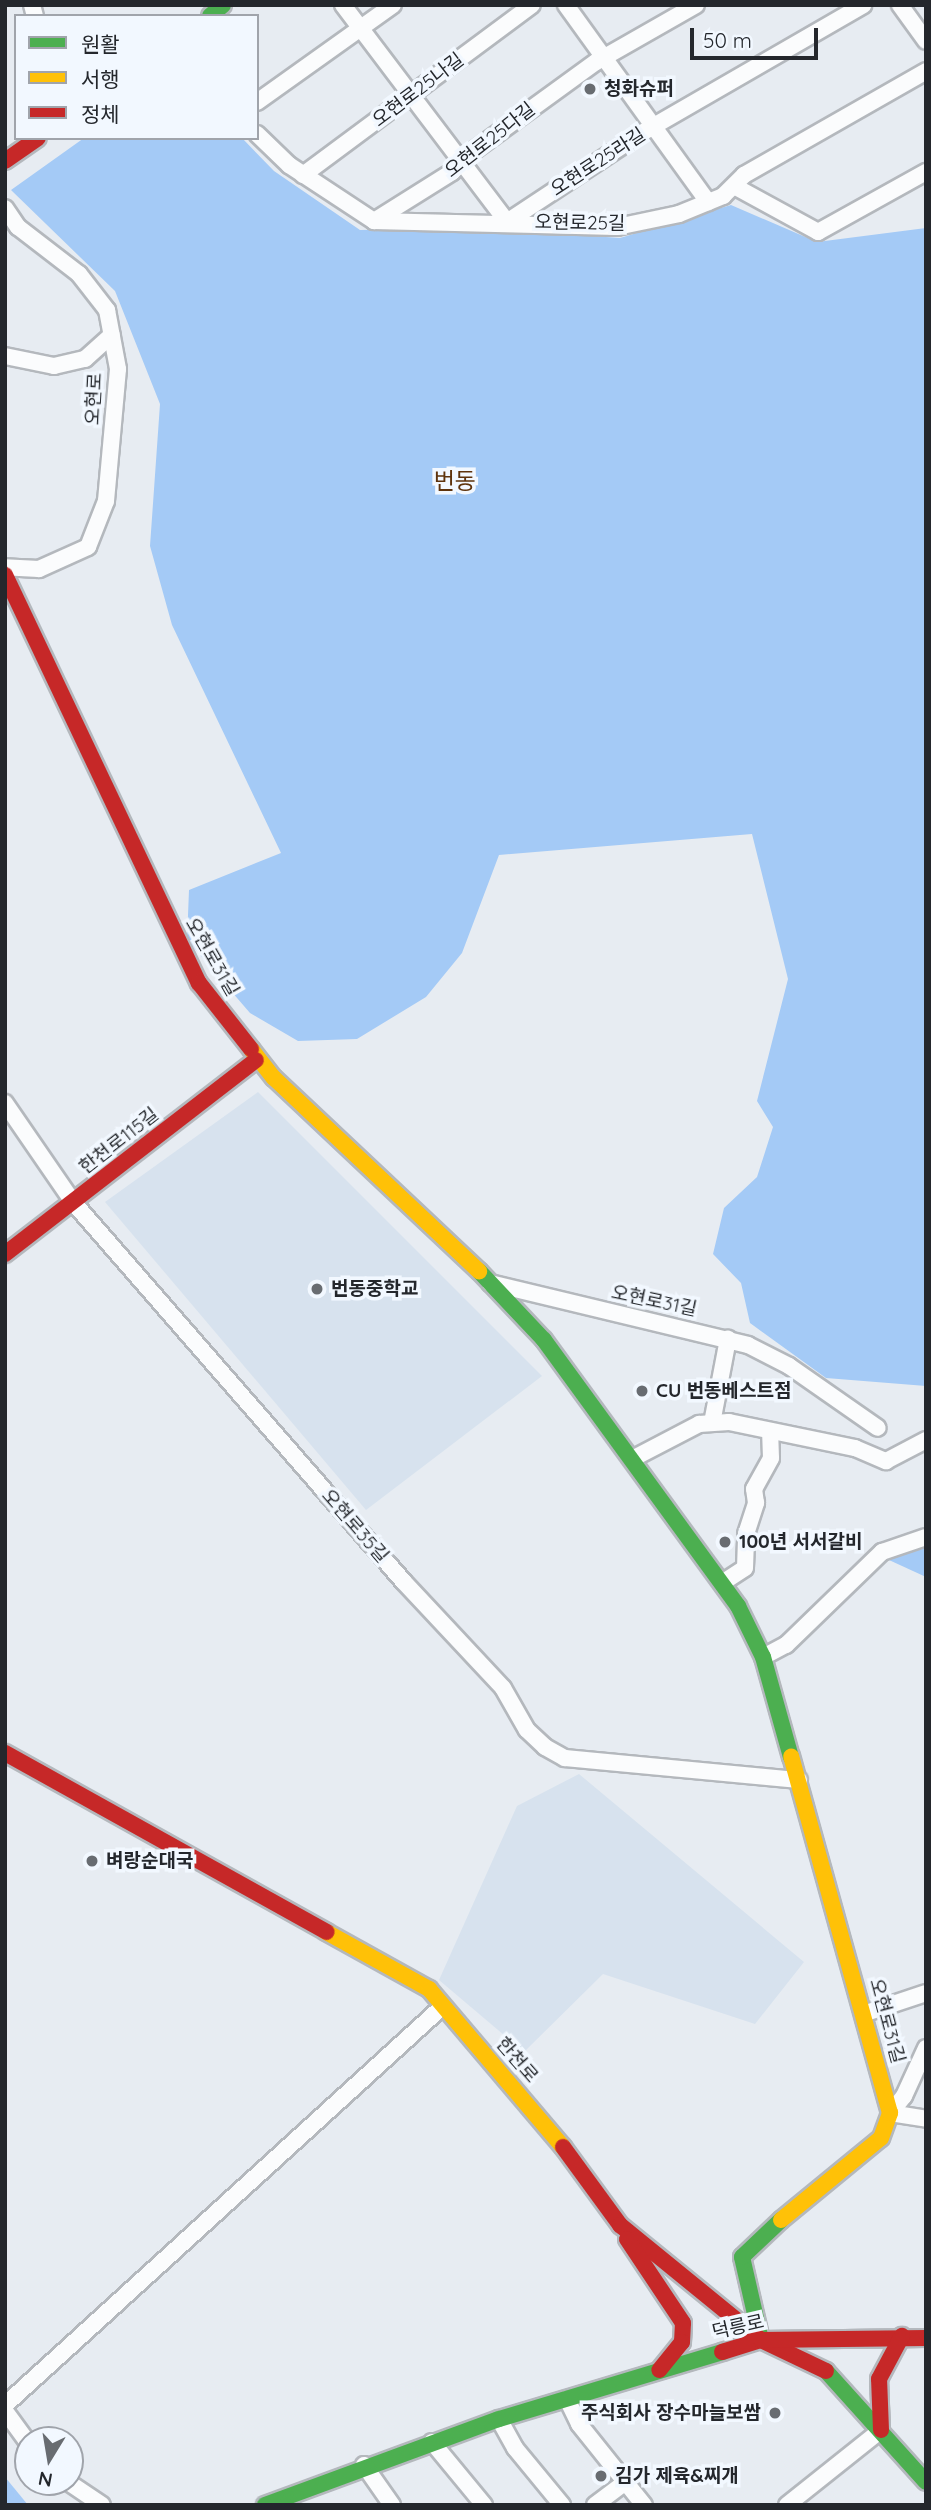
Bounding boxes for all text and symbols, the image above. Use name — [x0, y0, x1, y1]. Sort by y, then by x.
legend — [14, 14, 259, 140]
scale bar — [693, 14, 821, 58]
text: 50 m — [703, 27, 752, 53]
text: 원활 — [81, 31, 120, 57]
street label: 오현로25나길 — [368, 48, 468, 132]
text: 서행 — [81, 66, 120, 92]
place label: 청화슈퍼 — [604, 78, 674, 100]
marker: 청화슈퍼 — [582, 81, 598, 97]
street label: 오현로25다길 — [440, 98, 540, 182]
text: 정체 — [81, 101, 120, 127]
street label: 오현로25라길 — [546, 123, 650, 201]
street label: 오현로25길 — [534, 211, 626, 235]
street label: 오현로 — [81, 372, 107, 426]
district label: 번동 — [434, 467, 476, 495]
street label: 오현로31길 — [180, 914, 244, 1000]
street label: 한천로115길 — [75, 1103, 163, 1179]
place label: 번동중학교 — [331, 1278, 418, 1300]
marker: 번동중학교 — [309, 1281, 325, 1297]
street label: 오현로31길 — [609, 1281, 699, 1321]
place label: CU 번동베스트점 — [656, 1380, 792, 1402]
marker: CU 번동베스트점 — [634, 1383, 650, 1399]
street label: 오현로35길 — [317, 1484, 393, 1568]
place label: 100년 서서갈비 — [739, 1531, 862, 1553]
marker: 100년 서서갈비 — [717, 1534, 733, 1550]
place label: 벼랑순대국 — [106, 1850, 193, 1872]
marker: 벼랑순대국 — [84, 1853, 100, 1869]
street label: 오현로31길 — [865, 1976, 909, 2066]
street label: 한천로 — [491, 2033, 543, 2087]
street label: 덕릉로 — [710, 2310, 766, 2344]
place label: 주식회사 장수마늘보쌈 — [581, 2402, 761, 2424]
marker: 주식회사 장수마늘보쌈 — [767, 2405, 783, 2421]
north arrow — [14, 2426, 84, 2496]
place label: 김가 제육&찌개 — [615, 2465, 739, 2487]
text: N — [36, 2467, 55, 2493]
marker: 김가 제육&찌개 — [593, 2468, 609, 2484]

